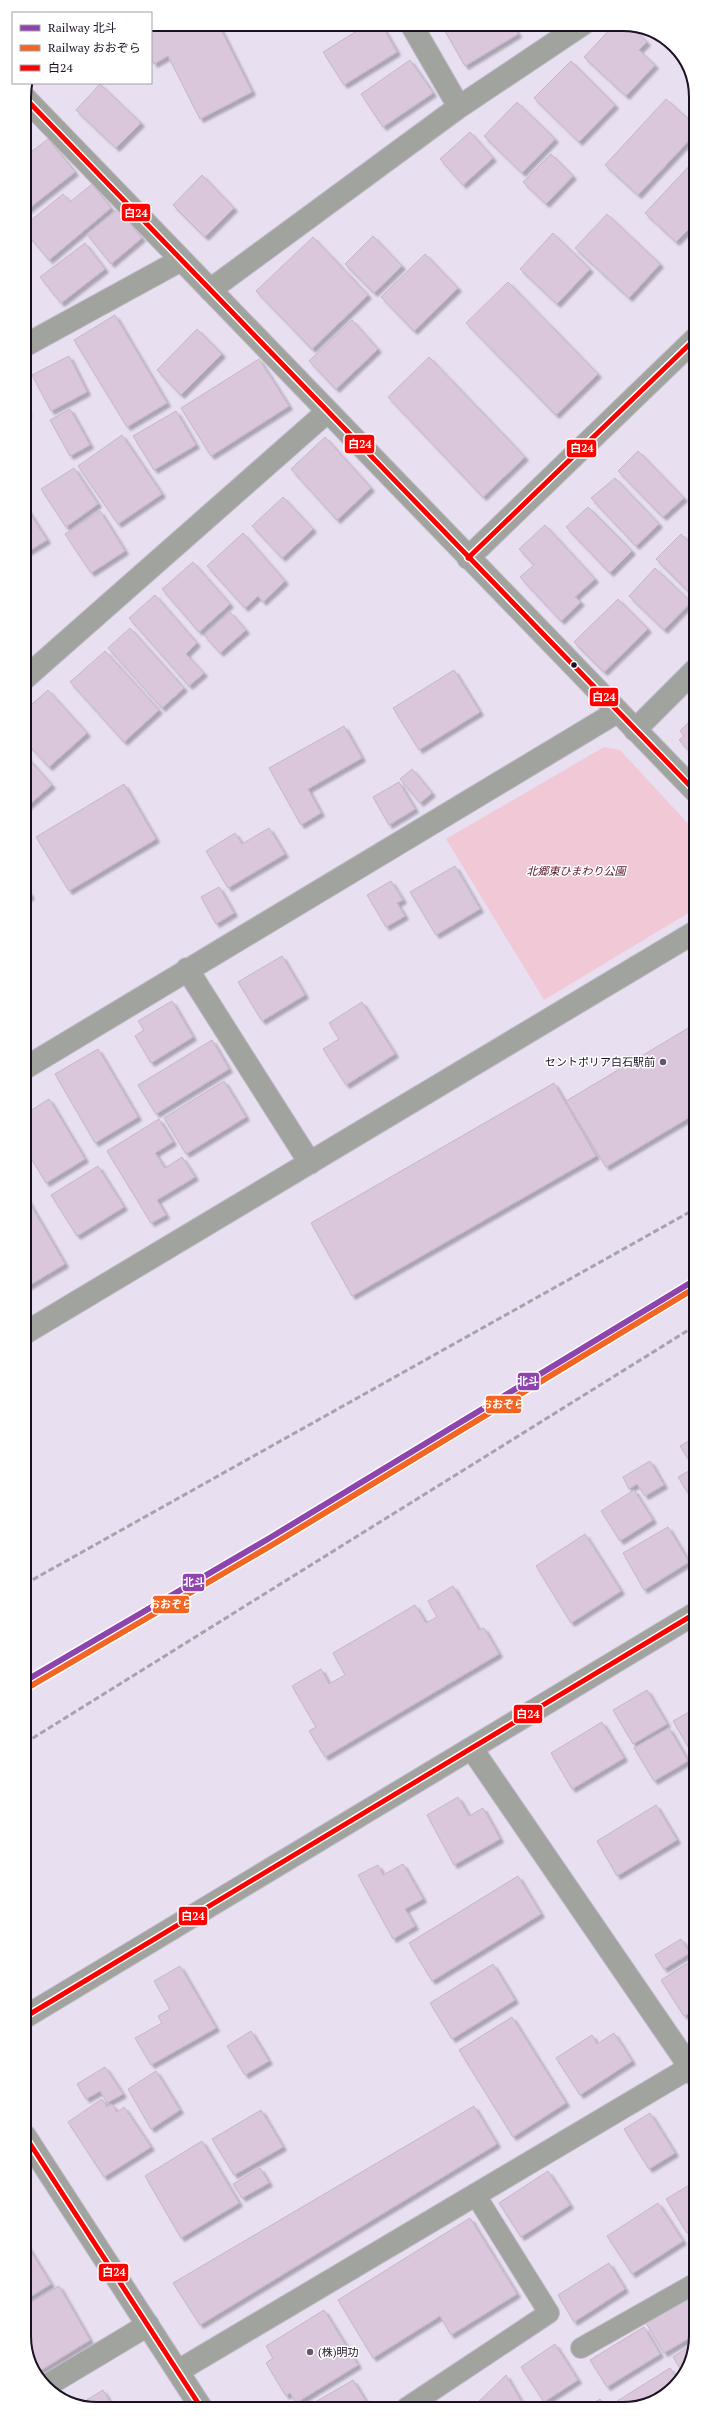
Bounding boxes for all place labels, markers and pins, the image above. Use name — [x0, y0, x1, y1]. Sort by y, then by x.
unlabelled marker — [569, 660, 579, 670]
place label: セントポリア白石駅前 — [545, 1055, 655, 1069]
marker: セントポリア白石駅前 — [658, 1057, 668, 1067]
place label: (株)明功 — [318, 2345, 359, 2359]
marker: (株)明功 — [305, 2347, 315, 2357]

